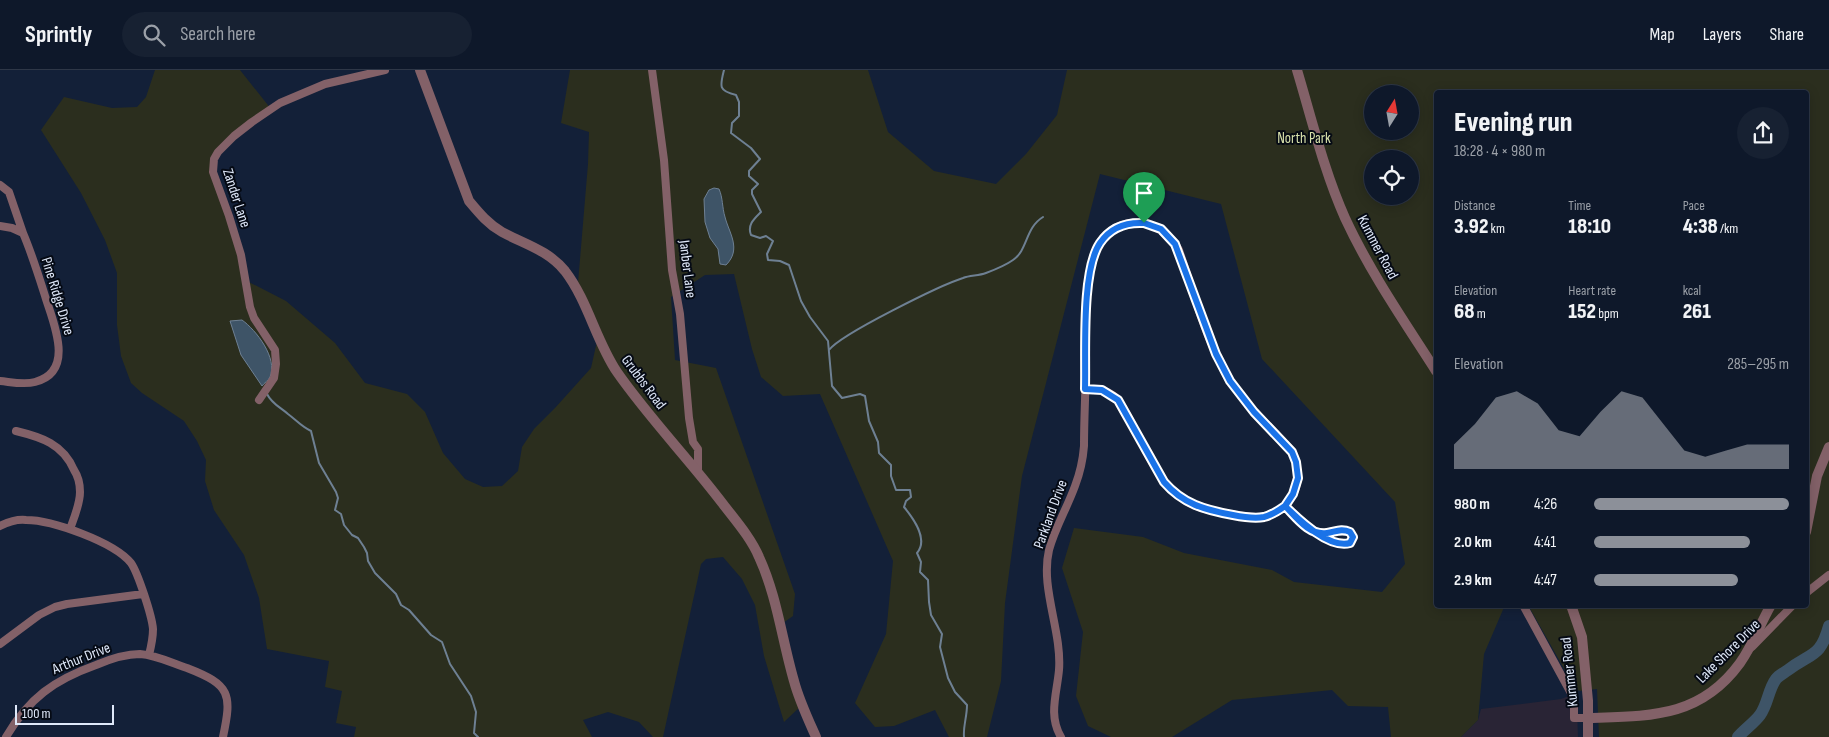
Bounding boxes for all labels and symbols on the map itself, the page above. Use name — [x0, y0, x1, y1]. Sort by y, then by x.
north arrow — [1364, 85, 1419, 140]
park label: North Park — [1277, 129, 1331, 148]
street label: Zander Lane — [218, 166, 255, 230]
pin — [1123, 172, 1165, 223]
street label: Kummer Road — [1353, 212, 1402, 283]
street label: Janber Lane — [674, 238, 700, 299]
street label: Pine Ridge Drive — [37, 255, 78, 337]
street label: Grubbs Road — [617, 351, 670, 413]
street label: Parkland Drive — [1029, 477, 1072, 551]
street label: Lake Shore Drive — [1692, 615, 1764, 687]
street label: Kummer Road — [1556, 636, 1583, 708]
street label: Arthur Drive — [48, 638, 113, 679]
scale bar — [15, 702, 114, 725]

